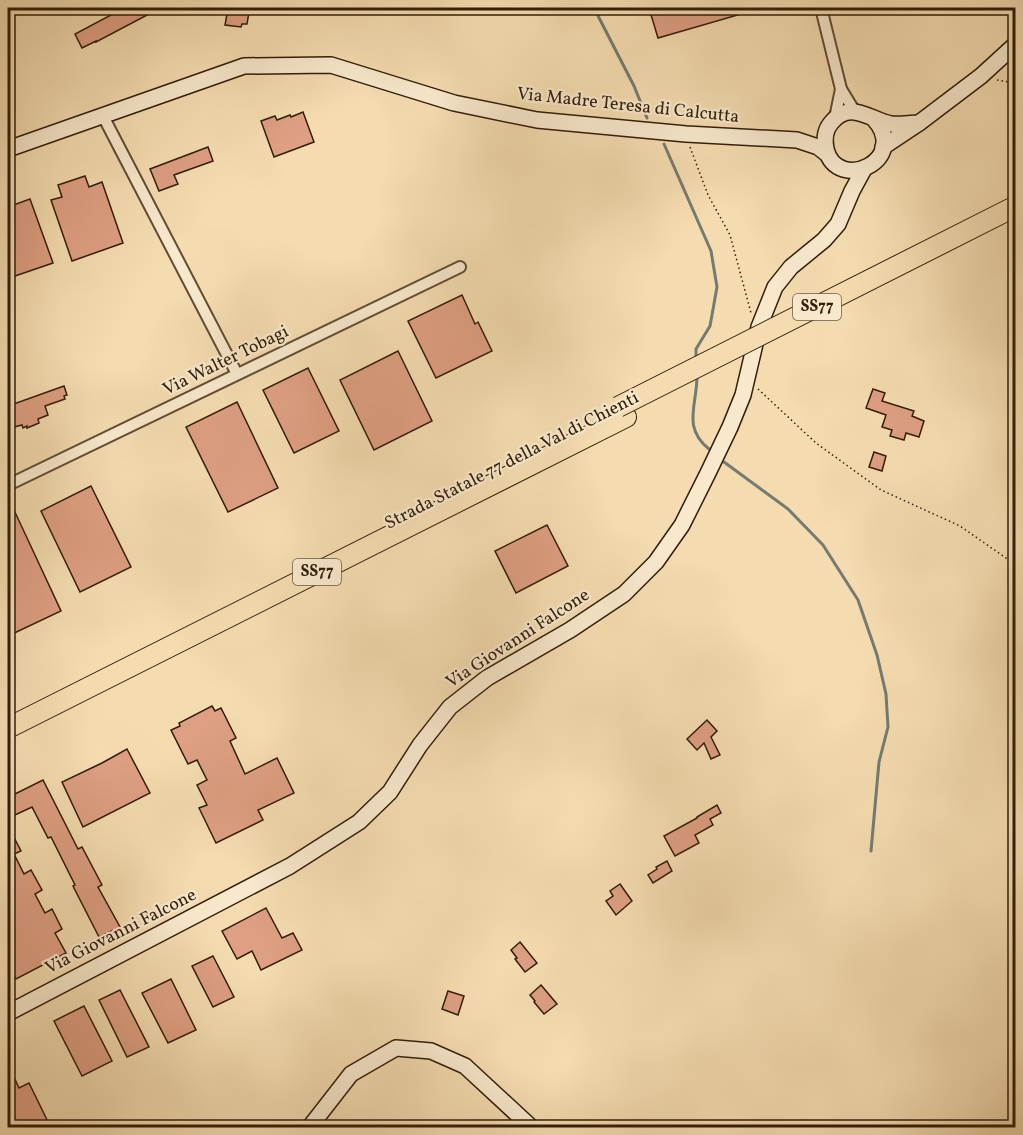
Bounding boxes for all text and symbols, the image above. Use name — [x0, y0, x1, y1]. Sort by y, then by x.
street label: Via Madre Teresa di Calcutta — [516, 82, 740, 130]
road number: SS77 — [793, 294, 841, 320]
street label: Via Walter Tobagi — [159, 320, 293, 402]
street label: Strada Statale 77 della Val di Chienti — [380, 386, 644, 536]
road number: SS77 — [293, 559, 341, 585]
street label: Via Giovanni Falcone — [441, 583, 595, 695]
street label: Via Giovanni Falcone — [41, 883, 201, 981]

